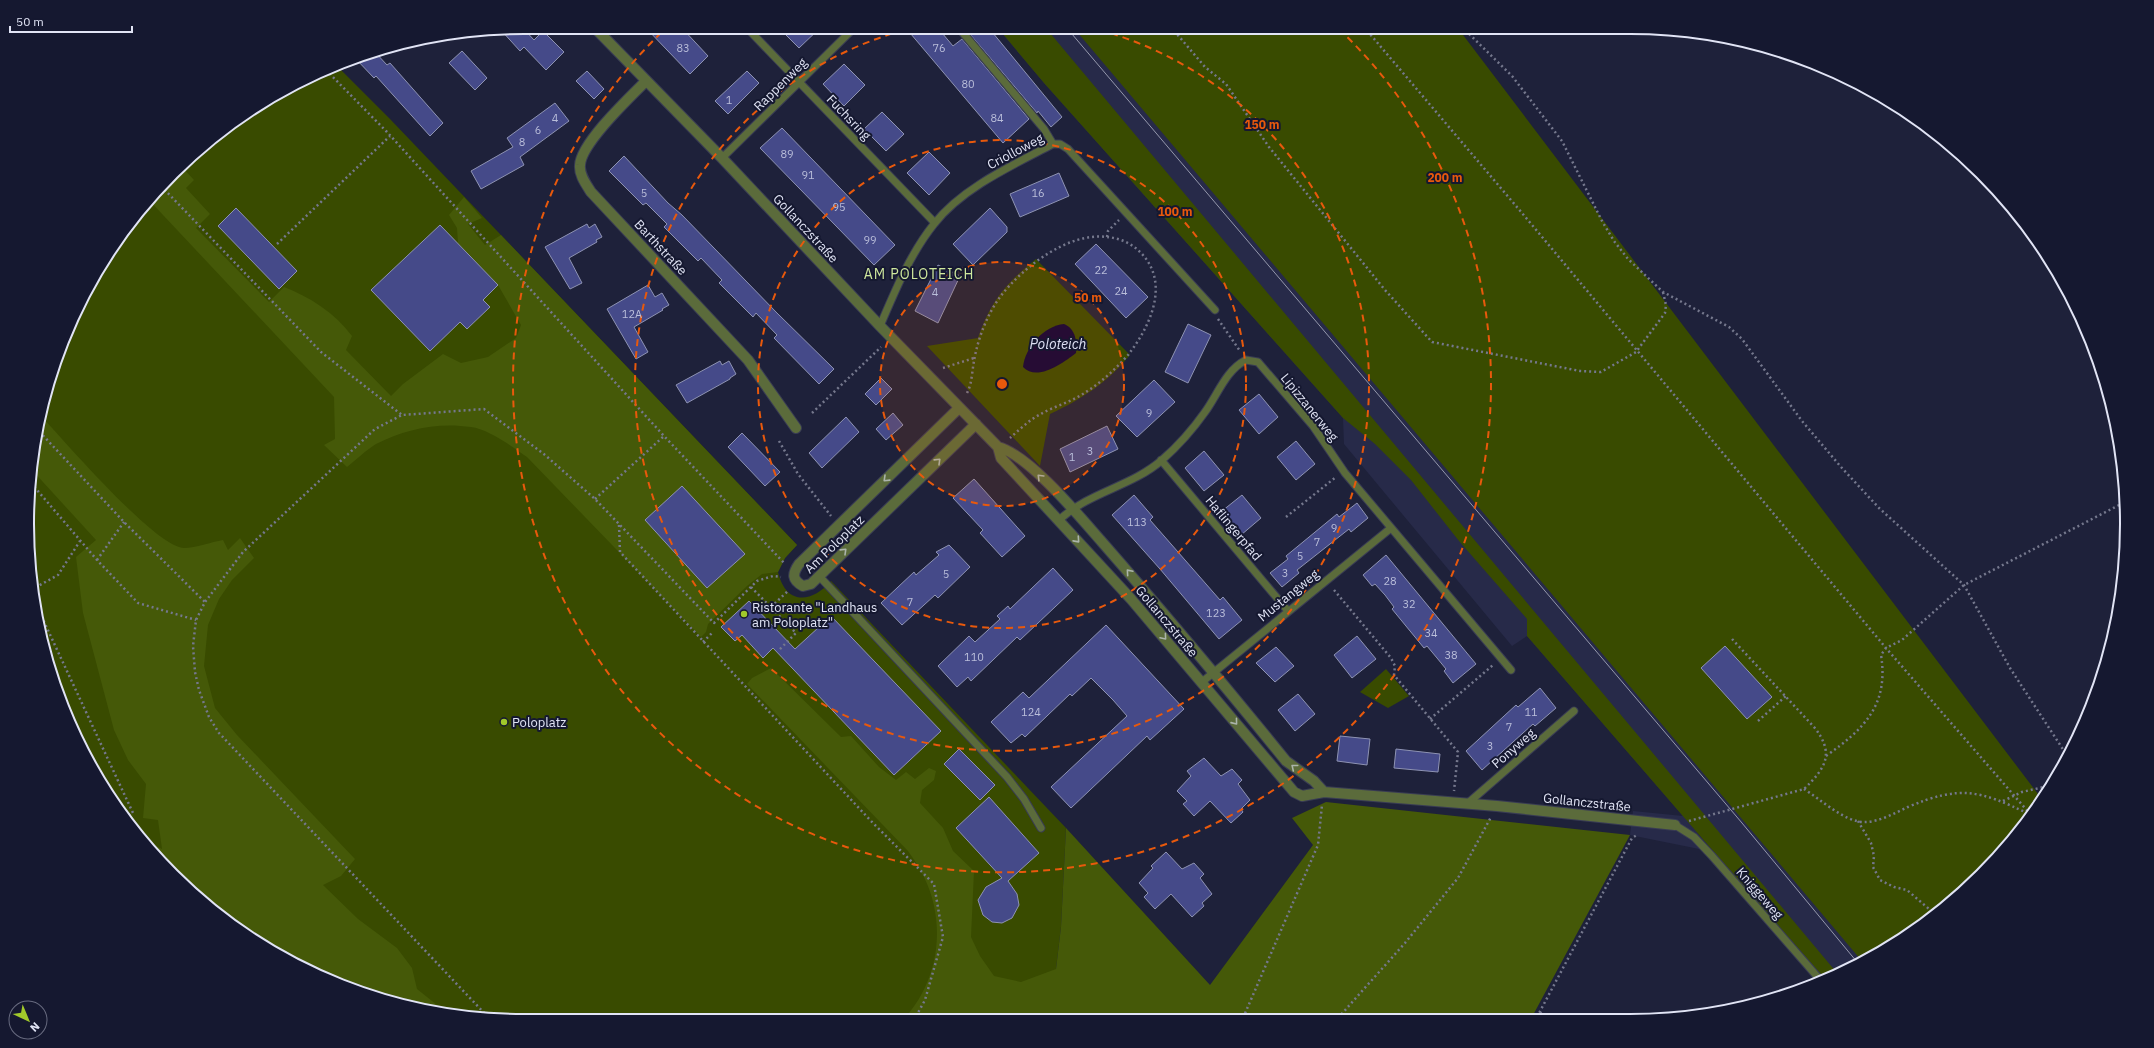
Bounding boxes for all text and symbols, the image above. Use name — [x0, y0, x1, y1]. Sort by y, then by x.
scale bar — [10, 8, 132, 34]
text: 50 m — [16, 14, 44, 29]
house number: 83 — [676, 41, 690, 55]
house number: 76 — [932, 41, 946, 55]
street label: Rappenweg — [750, 54, 811, 115]
house number: 80 — [961, 77, 975, 91]
street label: Fuchsring — [823, 91, 875, 144]
house number: 1 — [726, 93, 733, 107]
house number: 4 — [552, 111, 559, 125]
house number: 84 — [990, 111, 1004, 125]
text: 150 m — [1244, 117, 1280, 132]
house number: 6 — [535, 123, 541, 137]
street label: Criolloweg — [984, 129, 1046, 173]
house number: 8 — [519, 135, 525, 149]
house number: 89 — [780, 147, 794, 161]
house number: 91 — [801, 168, 815, 182]
text: 200 m — [1427, 170, 1463, 185]
house number: 5 — [641, 186, 647, 200]
house number: 16 — [1031, 186, 1045, 200]
street label: Gollanczstraße — [769, 190, 842, 266]
house number: 95 — [832, 200, 846, 214]
text: 100 m — [1157, 204, 1193, 219]
street label: Barthstraße — [631, 216, 691, 279]
house number: 99 — [863, 233, 877, 247]
house number: 22 — [1094, 263, 1108, 277]
district label: AM POLOTEICH — [864, 265, 974, 283]
house number: 24 — [1114, 284, 1128, 298]
house number: 4 — [932, 285, 939, 299]
text: 50 m — [1074, 290, 1102, 305]
house number: 12A — [622, 307, 642, 321]
water label: Poloteich — [1029, 335, 1087, 353]
street label: Lipizzanerweg — [1277, 370, 1342, 445]
centre of rings — [995, 377, 1009, 391]
house number: 9 — [1146, 406, 1152, 420]
house number: 3 — [1087, 444, 1093, 458]
house number: 1 — [1069, 450, 1076, 464]
one-way arrow — [933, 458, 941, 466]
one-way arrow — [1038, 474, 1045, 482]
one-way arrow — [883, 475, 891, 482]
street label: Haflingerpfad — [1202, 492, 1266, 564]
street label: Am Poloplatz — [801, 511, 868, 577]
house number: 113 — [1127, 515, 1147, 529]
house number: 9 — [1331, 521, 1337, 535]
one-way arrow — [1073, 535, 1080, 542]
house number: 7 — [1314, 535, 1320, 549]
one-way arrow — [839, 549, 847, 556]
house number: 5 — [1297, 549, 1303, 563]
street label: Mustangweg — [1254, 565, 1322, 625]
house number: 3 — [1282, 566, 1288, 580]
house number: 5 — [943, 567, 949, 581]
one-way arrow — [1126, 569, 1133, 577]
house number: 28 — [1383, 574, 1397, 588]
street label: Gollanczstraße — [1132, 582, 1201, 661]
house number: 7 — [907, 595, 913, 609]
house number: 32 — [1402, 597, 1416, 611]
place label: Ristorante "Landhaus am Poloplatz" — [752, 599, 877, 631]
house number: 123 — [1206, 606, 1226, 620]
marker: Ristorante "Landhaus am Poloplatz" — [739, 609, 749, 619]
house number: 34 — [1424, 626, 1438, 640]
one-way arrow — [1159, 632, 1166, 640]
house number: 38 — [1444, 648, 1458, 662]
house number: 110 — [964, 650, 984, 664]
house number: 124 — [1021, 705, 1041, 719]
house number: 11 — [1524, 705, 1538, 719]
place label: Poloplatz — [512, 714, 566, 731]
marker: Poloplatz — [499, 717, 509, 727]
one-way arrow — [1230, 717, 1237, 724]
house number: 7 — [1506, 720, 1512, 734]
street label: Ponyweg — [1488, 725, 1539, 772]
house number: 3 — [1487, 739, 1493, 753]
one-way arrow — [1291, 765, 1298, 772]
street label: Gollanczstraße — [1542, 789, 1632, 816]
street label: Kniggeweg — [1732, 864, 1787, 923]
north arrow — [8, 1000, 48, 1040]
text: N — [27, 1019, 43, 1035]

